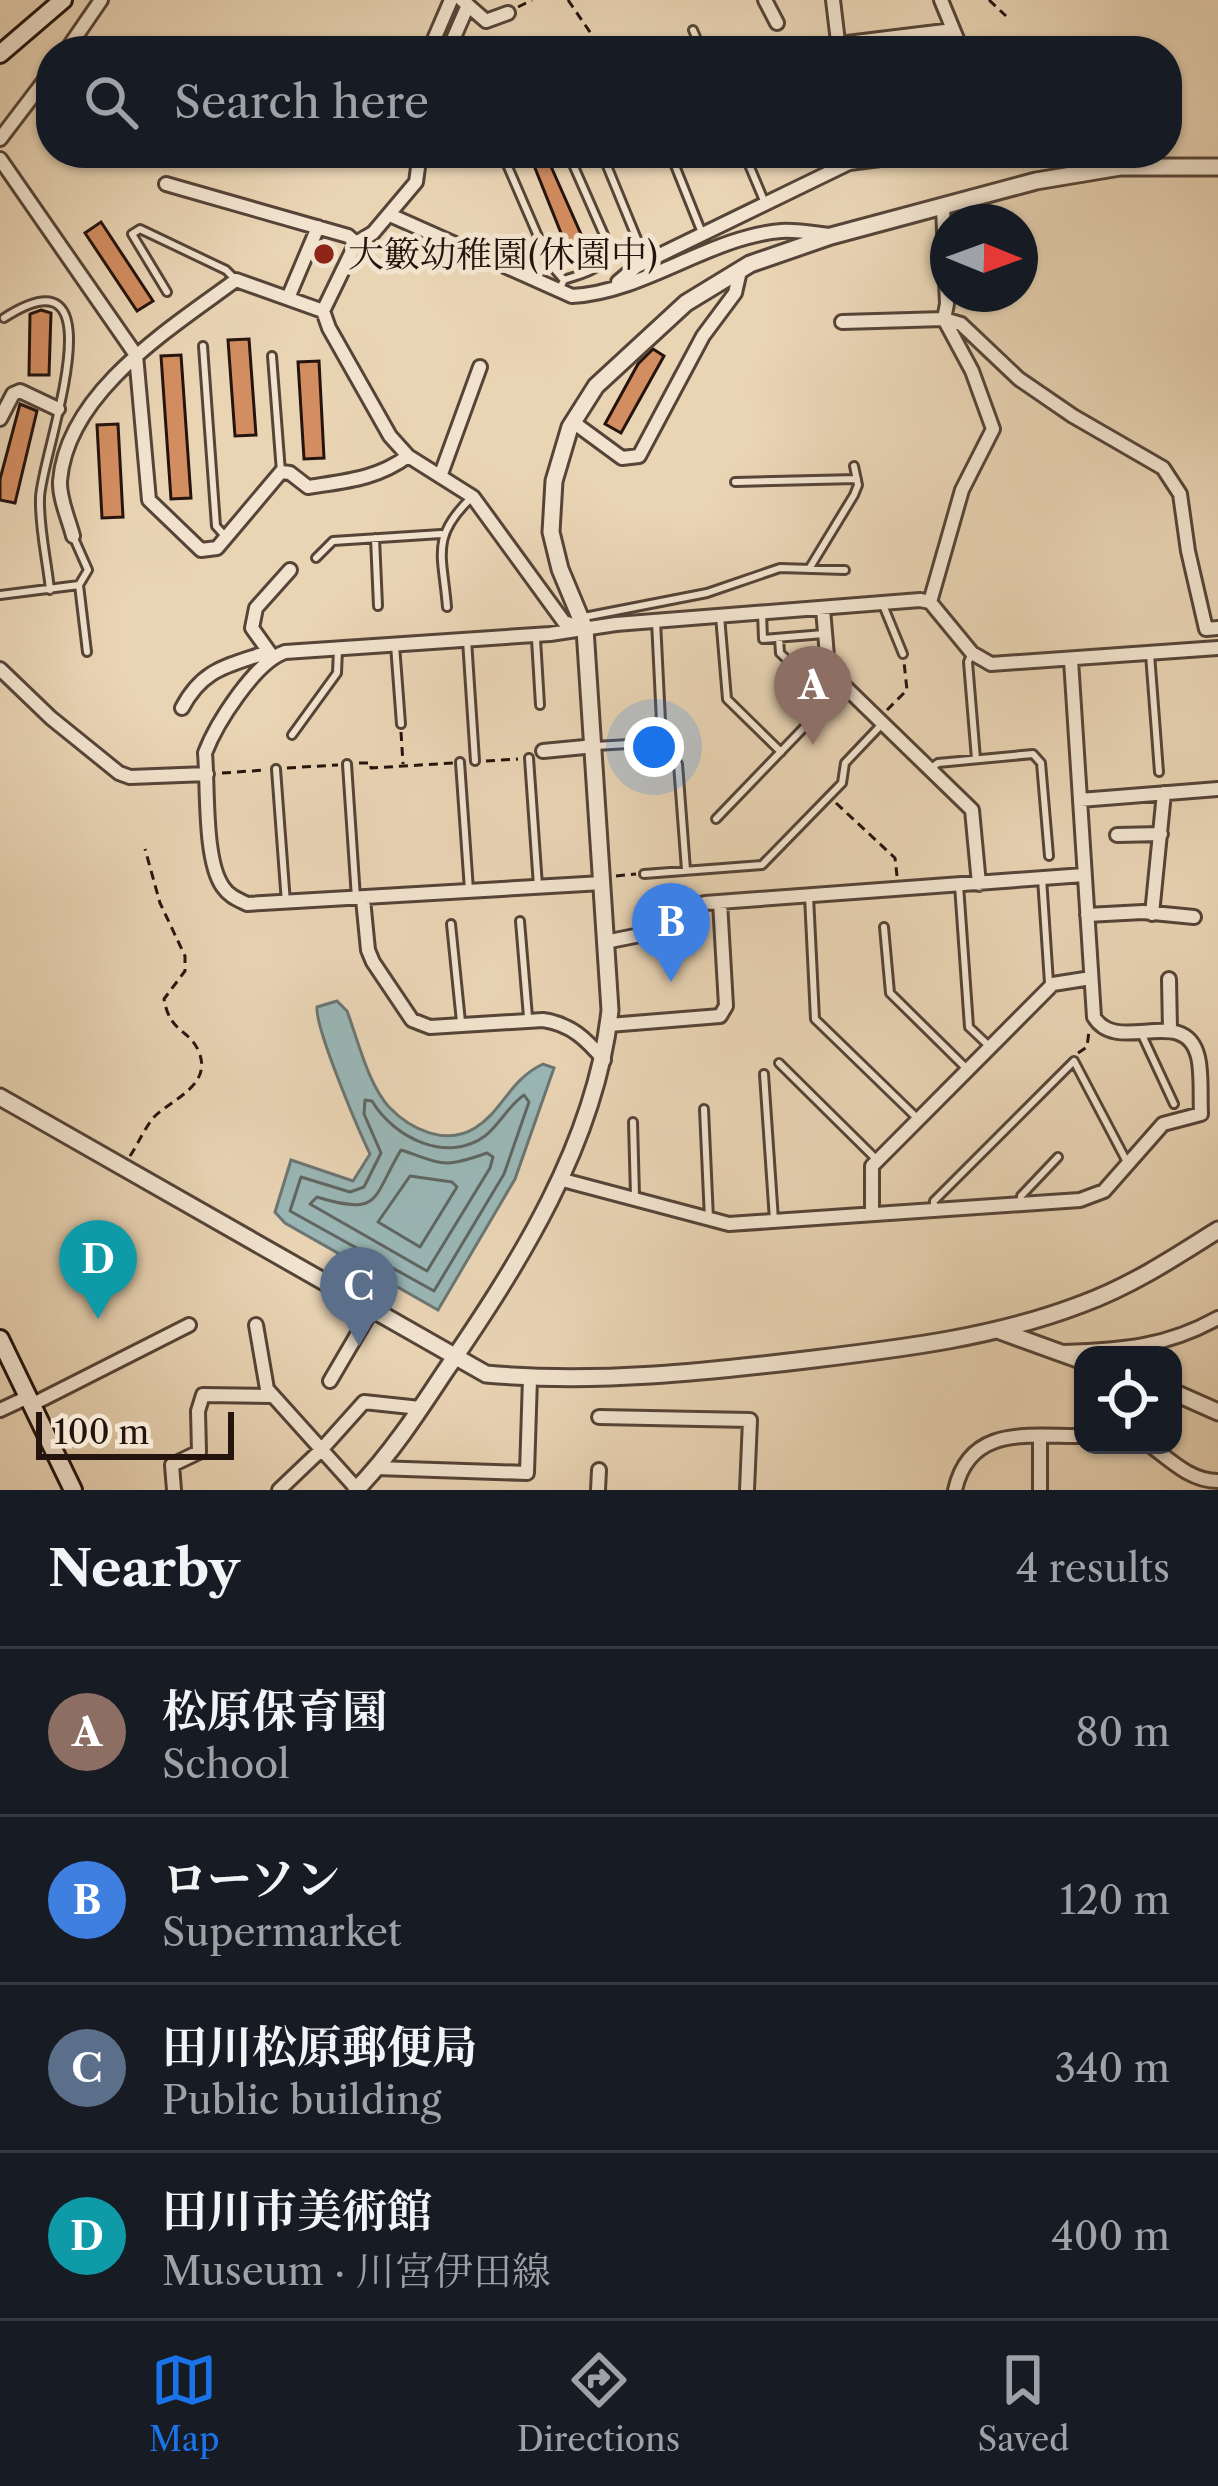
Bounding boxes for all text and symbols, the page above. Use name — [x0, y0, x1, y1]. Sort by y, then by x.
search box — [36, 36, 1182, 168]
icon: search — [78, 69, 144, 135]
text: Search here — [174, 74, 429, 130]
north arrow — [930, 204, 1038, 312]
place label: 大籔幼稚園(休園中) — [348, 232, 658, 276]
marker: 大籔幼稚園(休園中) — [311, 241, 337, 267]
pin: A — [774, 646, 852, 745]
your location — [624, 717, 684, 777]
pin: B — [632, 883, 710, 982]
pin: D — [59, 1220, 137, 1319]
pin: C — [320, 1247, 398, 1346]
map controls — [1074, 1346, 1182, 1454]
button: locate — [1074, 1346, 1182, 1454]
scale bar — [36, 1406, 234, 1459]
text: 100 m — [54, 1412, 149, 1453]
text: Nearby — [48, 1537, 240, 1599]
text: 4 results — [1016, 1544, 1170, 1592]
text: 松原保育園 — [162, 1683, 387, 1739]
text: A — [72, 1708, 102, 1756]
text: 80 m — [1075, 1708, 1170, 1756]
text: School — [162, 1740, 290, 1788]
text: ローソン — [162, 1851, 340, 1907]
text: B — [73, 1876, 102, 1924]
text: 120 m — [1060, 1876, 1170, 1924]
text: Supermarket — [162, 1908, 402, 1956]
text: 田川松原郵便局 — [162, 2019, 477, 2075]
text: C — [71, 2044, 103, 2092]
text: 340 m — [1055, 2044, 1170, 2092]
text: Public building — [162, 2076, 441, 2124]
text: 田川市美術館 — [162, 2183, 432, 2239]
text: D — [70, 2212, 104, 2260]
text: 400 m — [1051, 2212, 1170, 2260]
text: Museum · 川宮伊田線 — [162, 2247, 551, 2295]
tab: Map — [149, 2347, 220, 2460]
tab: Directions — [517, 2347, 680, 2460]
tab: Saved — [978, 2347, 1069, 2460]

